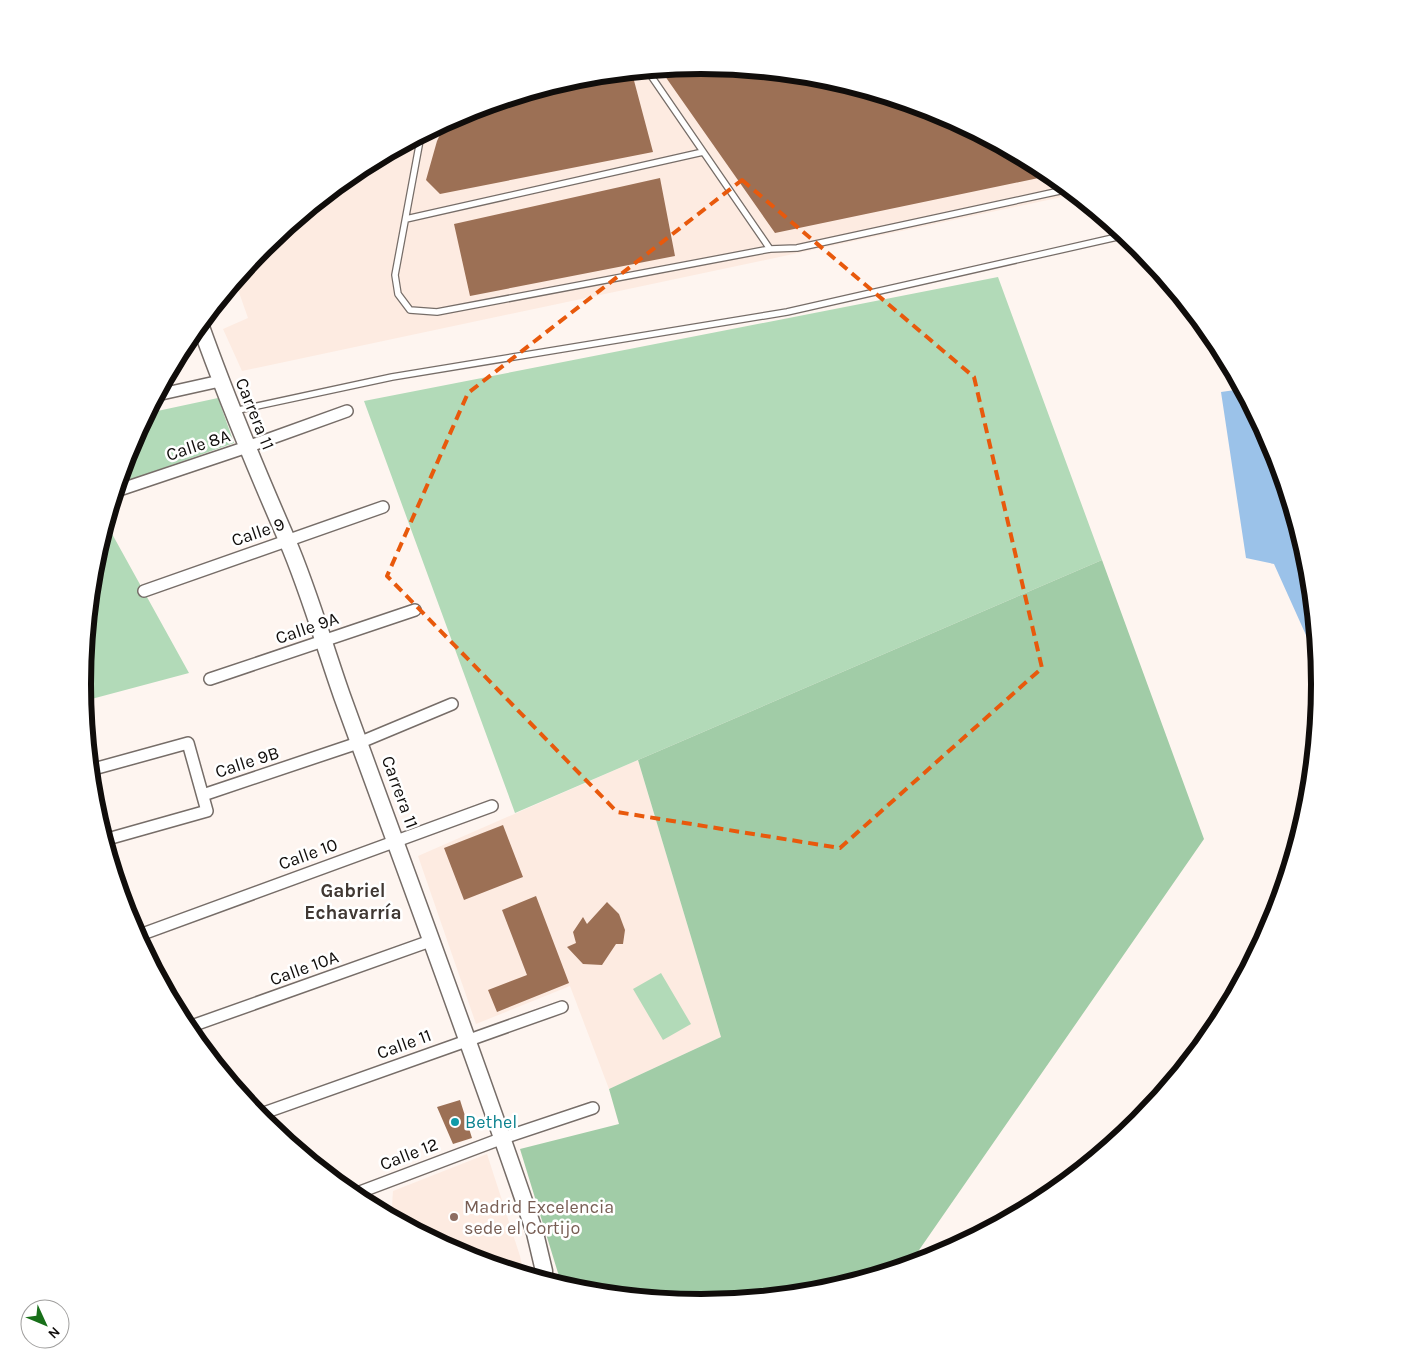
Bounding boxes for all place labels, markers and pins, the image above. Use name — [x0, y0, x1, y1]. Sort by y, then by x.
place label: Bethel — [465, 1111, 517, 1133]
marker: Bethel — [449, 1116, 461, 1128]
place label: Madrid Excelencia sede el Cortijo — [464, 1196, 614, 1239]
marker: Madrid Excelencia sede el Cortijo — [448, 1211, 460, 1223]

